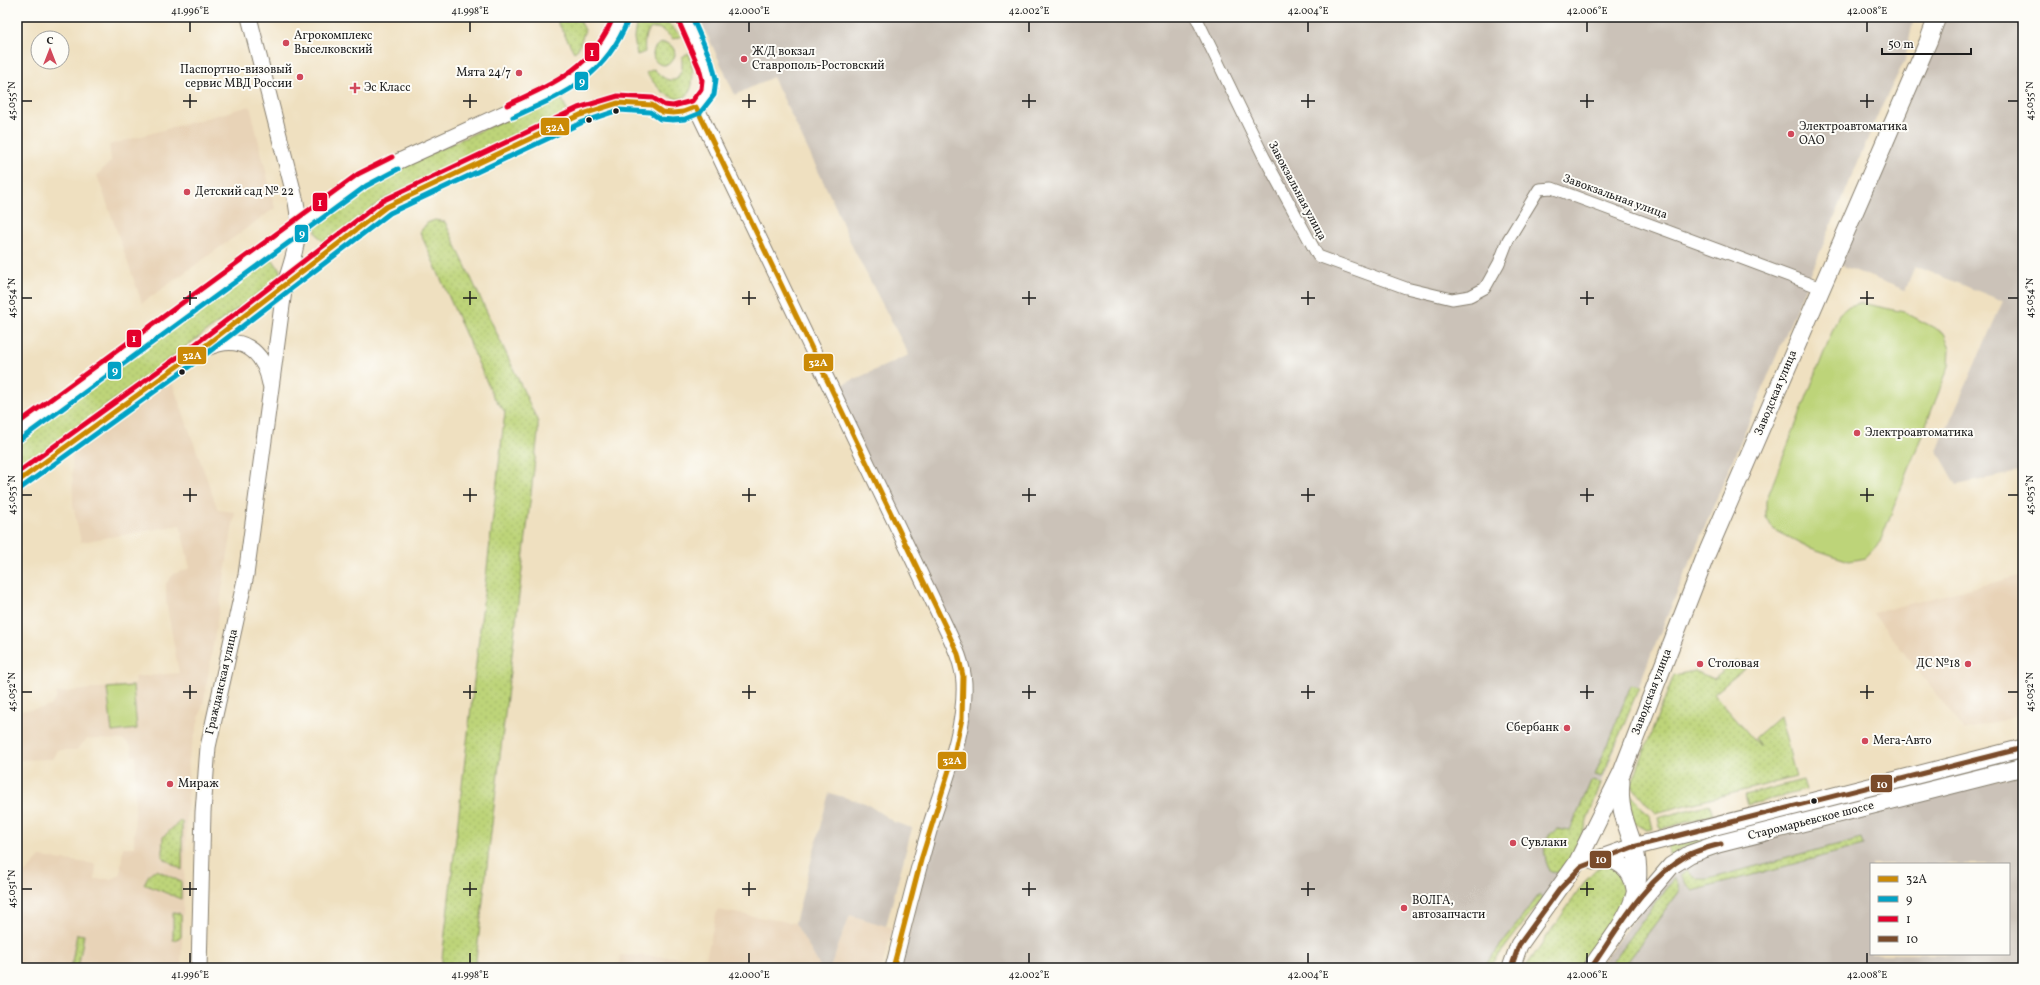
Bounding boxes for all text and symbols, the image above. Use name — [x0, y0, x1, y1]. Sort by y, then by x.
text: 41.996°E — [171, 4, 209, 18]
text: 41.998°E — [451, 4, 489, 18]
text: 42.000°E — [728, 4, 770, 18]
text: 42.002°E — [1009, 4, 1049, 18]
text: 42.004°E — [1287, 4, 1329, 18]
text: 42.006°E — [1567, 4, 1607, 18]
text: 42.008°E — [1847, 4, 1887, 18]
place label: Агрокомплекс Выселковский — [294, 28, 373, 58]
north arrow — [30, 30, 70, 70]
scale bar — [1882, 30, 1971, 56]
text: С — [46, 34, 54, 49]
text: 50 m — [1888, 37, 1914, 53]
marker: Агрокомплекс Выселковский — [281, 38, 291, 48]
line badge: 1 — [584, 42, 600, 62]
place label: Ж/Д вокзал Ставрополь-Ростовский — [752, 44, 885, 74]
text: 1 — [590, 46, 594, 61]
marker: Ж/Д вокзал Ставрополь-Ростовский — [739, 54, 749, 64]
place label: Паспортно-визовый сервис МВД России — [180, 62, 292, 92]
place label: Мята 24/7 — [456, 65, 511, 81]
marker: Мята 24/7 — [514, 68, 524, 78]
line badge: 9 — [574, 71, 589, 91]
marker: Паспортно-визовый сервис МВД России — [295, 72, 305, 82]
text: 9 — [579, 75, 585, 90]
place label: Эс Класс — [364, 80, 411, 96]
text: 45.055°N — [5, 81, 19, 121]
text: 45.055°N — [2023, 81, 2037, 121]
marker: Эс Класс — [349, 82, 361, 94]
unlabelled marker — [611, 106, 621, 116]
unlabelled marker — [584, 115, 594, 125]
line badge: 32A — [540, 117, 570, 136]
place label: Электроавтоматика ОАО — [1799, 119, 1908, 149]
text: 32A — [545, 121, 565, 136]
marker: Электроавтоматика ОАО — [1786, 129, 1796, 139]
street label: Завокзальная улица — [1264, 139, 1330, 243]
street label: Завокзальная улица — [1560, 171, 1670, 223]
place label: Детский сад № 22 — [195, 184, 294, 200]
marker: Детский сад № 22 — [182, 187, 192, 197]
line badge: 1 — [312, 192, 328, 212]
text: 1 — [318, 196, 322, 211]
line badge: 9 — [294, 224, 309, 243]
text: 9 — [299, 227, 305, 242]
text: 45.054°N — [5, 277, 19, 318]
text: 45.054°N — [2023, 277, 2037, 318]
line badge: 1 — [126, 329, 142, 348]
text: 1 — [132, 332, 136, 347]
line badge: 32A — [177, 346, 207, 365]
street label: Заводская улица — [1751, 348, 1801, 438]
text: 32A — [182, 349, 202, 364]
line badge: 32A — [803, 353, 834, 372]
text: 32A — [808, 356, 828, 371]
line badge: 9 — [107, 361, 122, 380]
text: 9 — [112, 364, 118, 379]
unlabelled marker — [177, 367, 187, 377]
place label: Электроавтоматика — [1865, 425, 1974, 441]
marker: Электроавтоматика — [1852, 428, 1862, 438]
text: 45.053°N — [5, 474, 19, 515]
text: 45.053°N — [2023, 474, 2037, 515]
street label: Гражданская улица — [202, 628, 242, 736]
street label: Заводская улица — [1628, 646, 1676, 738]
place label: Столовая — [1708, 656, 1759, 672]
place label: ДС №18 — [1916, 656, 1960, 672]
marker: Столовая — [1695, 659, 1705, 669]
marker: ДС №18 — [1963, 659, 1973, 669]
text: 45.052°N — [5, 671, 19, 712]
text: 45.052°N — [2023, 671, 2037, 712]
place label: Сбербанк — [1506, 720, 1560, 736]
marker: Сбербанк — [1562, 723, 1572, 733]
place label: Мега-Авто — [1873, 733, 1932, 749]
marker: Мега-Авто — [1860, 736, 1870, 746]
line badge: 32A — [937, 751, 967, 770]
text: 32A — [942, 754, 962, 769]
line badge: 10 — [1870, 774, 1893, 793]
place label: Мираж — [178, 776, 219, 792]
text: 10 — [1876, 778, 1888, 793]
marker: Мираж — [165, 779, 175, 789]
unlabelled marker — [1809, 796, 1819, 806]
street label: Старомарьевское шоссе — [1746, 798, 1876, 844]
place label: Сувлаки — [1521, 835, 1567, 851]
marker: Сувлаки — [1508, 838, 1518, 848]
line badge: 10 — [1589, 850, 1612, 869]
text: 10 — [1595, 853, 1607, 868]
legend — [1870, 863, 2010, 955]
text: 45.051°N — [5, 869, 19, 908]
text: 32A — [1906, 872, 1928, 888]
text: 9 — [1906, 892, 1912, 908]
place label: ВОЛГА, автозапчасти — [1412, 893, 1485, 923]
marker: ВОЛГА, автозапчасти — [1399, 903, 1409, 913]
text: 1 — [1906, 912, 1911, 928]
text: 10 — [1906, 932, 1918, 948]
text: 41.996°E — [171, 968, 209, 982]
text: 41.998°E — [451, 968, 489, 982]
text: 42.000°E — [728, 968, 770, 982]
text: 42.002°E — [1009, 968, 1049, 982]
text: 42.004°E — [1287, 968, 1329, 982]
text: 42.006°E — [1567, 968, 1607, 982]
text: 42.008°E — [1847, 968, 1887, 982]

